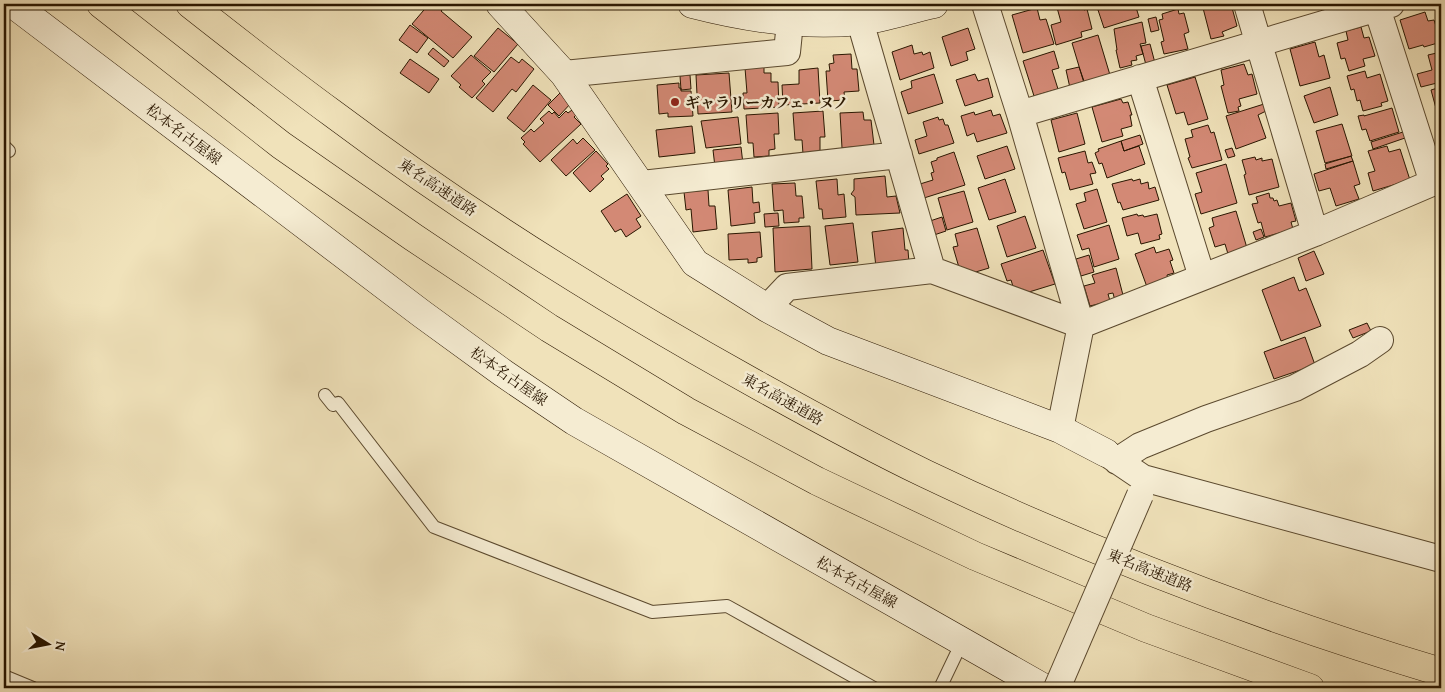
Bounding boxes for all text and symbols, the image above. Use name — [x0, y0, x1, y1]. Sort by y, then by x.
place label: ギャラリーカフェ・ヌノ — [685, 92, 849, 113]
marker: ギャラリーカフェ・ヌノ — [669, 96, 681, 108]
street label: 松本名古屋線 — [142, 99, 226, 169]
street label: 東名高速道路 — [395, 153, 481, 221]
street label: 松本名古屋線 — [466, 342, 552, 410]
street label: 東名高速道路 — [739, 368, 827, 430]
street label: 東名高速道路 — [1104, 543, 1196, 597]
street label: 松本名古屋線 — [813, 551, 901, 613]
north arrow — [22, 620, 72, 670]
text: N — [50, 640, 71, 653]

